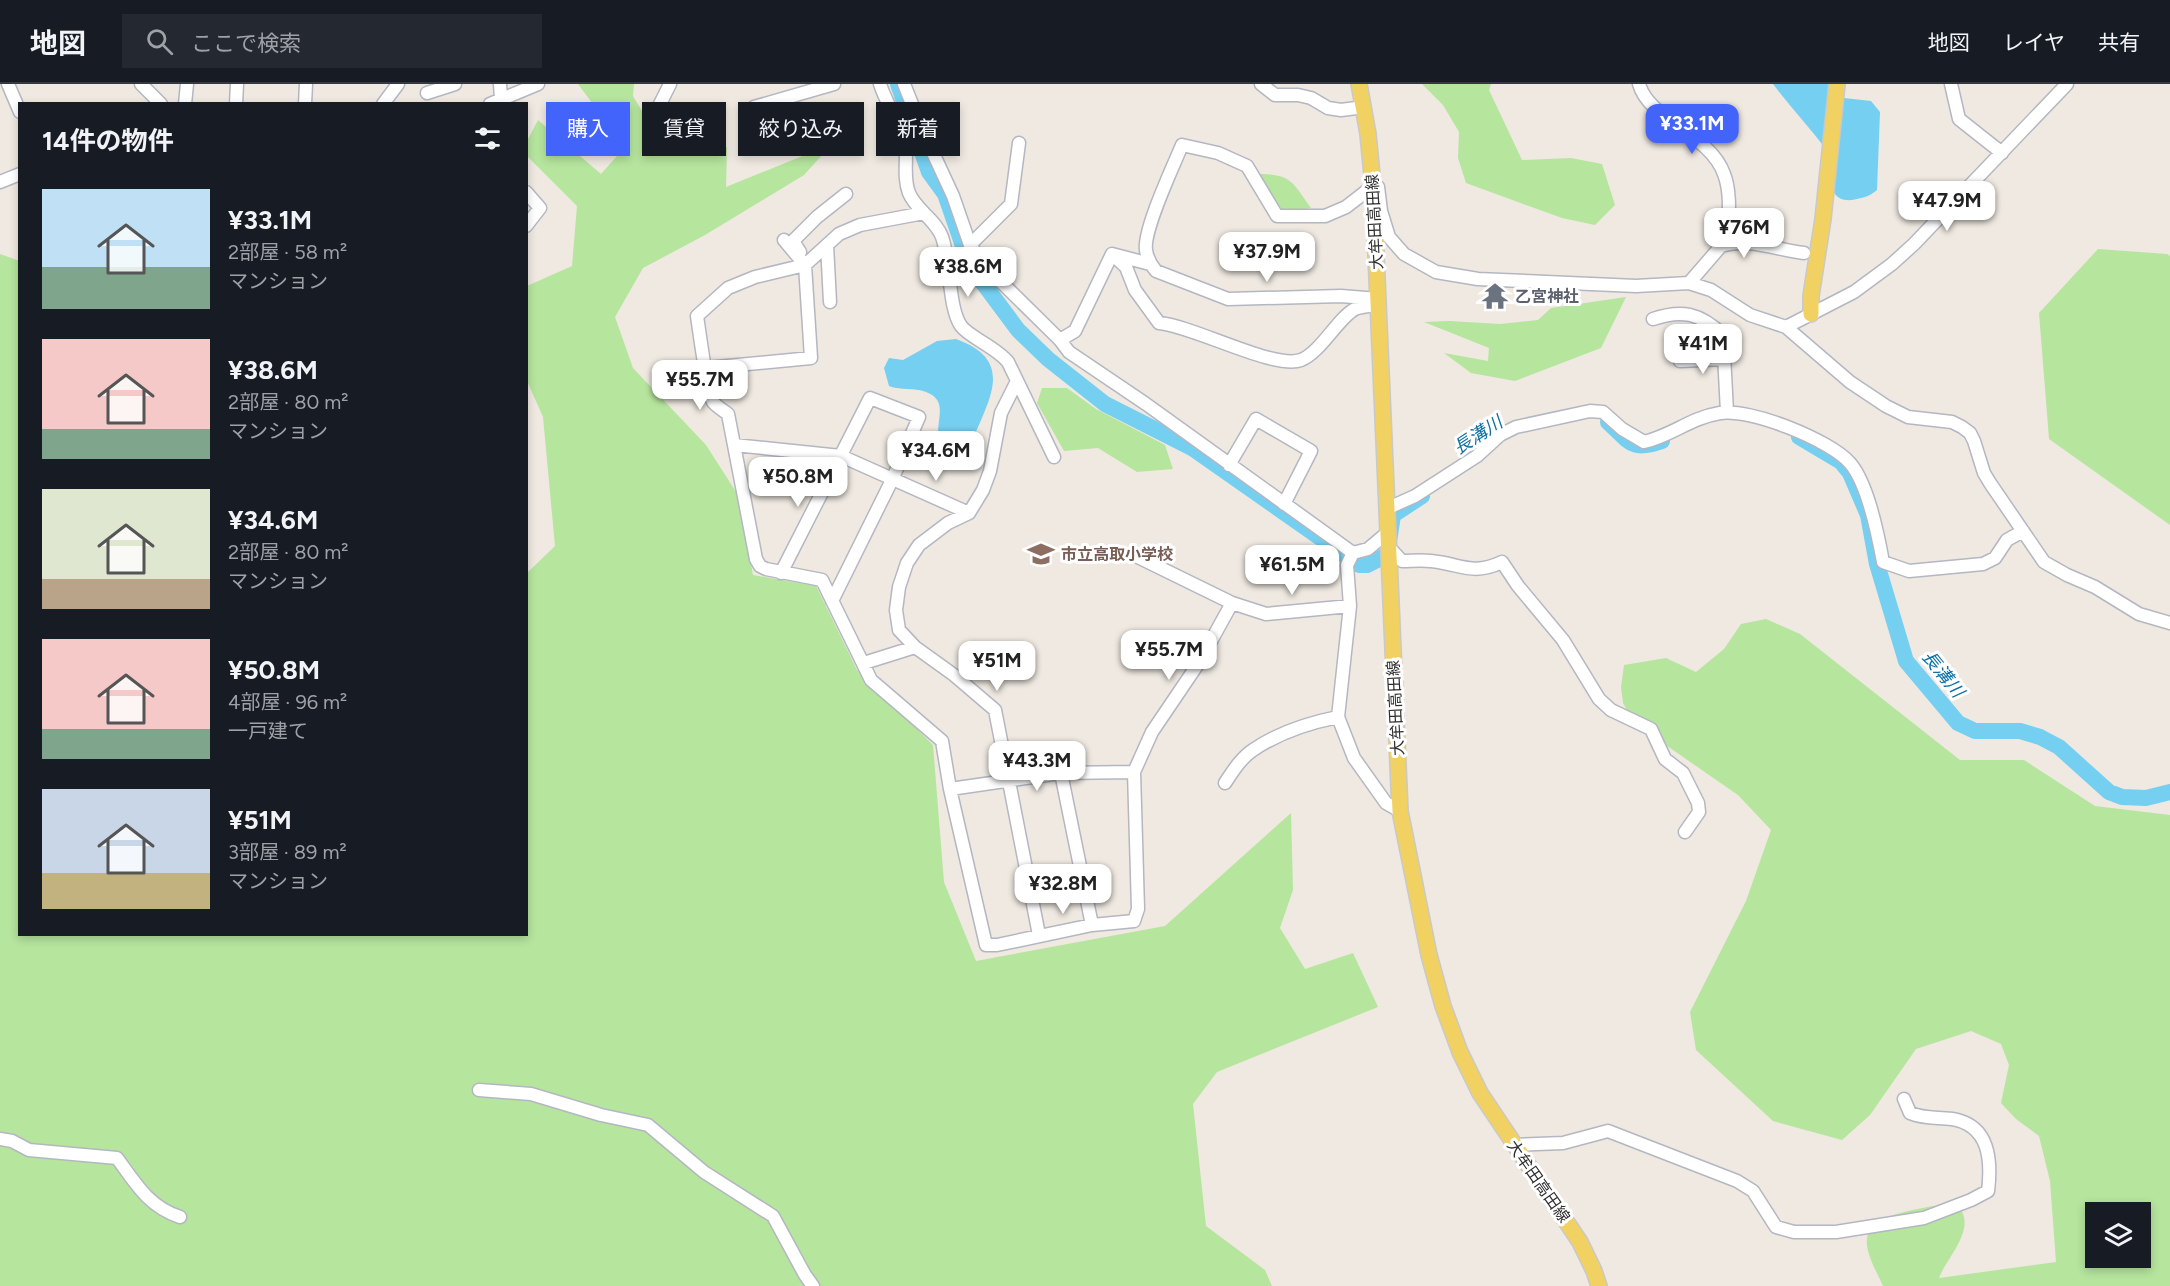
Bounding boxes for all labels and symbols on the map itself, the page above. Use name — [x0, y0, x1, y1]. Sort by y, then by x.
pin: ¥33.1M — [1643, 104, 1741, 155]
street label: 大牟田高田線 — [1362, 174, 1386, 270]
pin: ¥47.9M — [1898, 181, 1996, 232]
pin: ¥76M — [1708, 208, 1780, 259]
pin: ¥37.9M — [1218, 232, 1316, 283]
pin: ¥38.6M — [919, 247, 1017, 298]
temple icon: 乙宮神社 — [1480, 281, 1510, 311]
place label: 乙宮神社 — [1515, 287, 1579, 306]
pin: ¥41M — [1667, 324, 1739, 375]
pin: ¥55.7M — [651, 360, 749, 411]
water label: 長溝川 — [1449, 410, 1508, 459]
pin: ¥34.6M — [887, 431, 985, 482]
pin: ¥50.8M — [749, 457, 847, 508]
school or university icon: 市立高取小学校 — [1026, 539, 1056, 569]
place label: 市立高取小学校 — [1061, 545, 1173, 564]
pin: ¥61.5M — [1243, 545, 1341, 596]
pin: ¥55.7M — [1120, 630, 1218, 681]
pin: ¥51M — [961, 641, 1033, 692]
water label: 長溝川 — [1917, 646, 1970, 703]
street label: 大牟田高田線 — [1383, 660, 1407, 756]
pin: ¥43.3M — [988, 741, 1086, 792]
pin: ¥32.8M — [1014, 864, 1112, 915]
street label: 大牟田高田線 — [1503, 1137, 1574, 1226]

